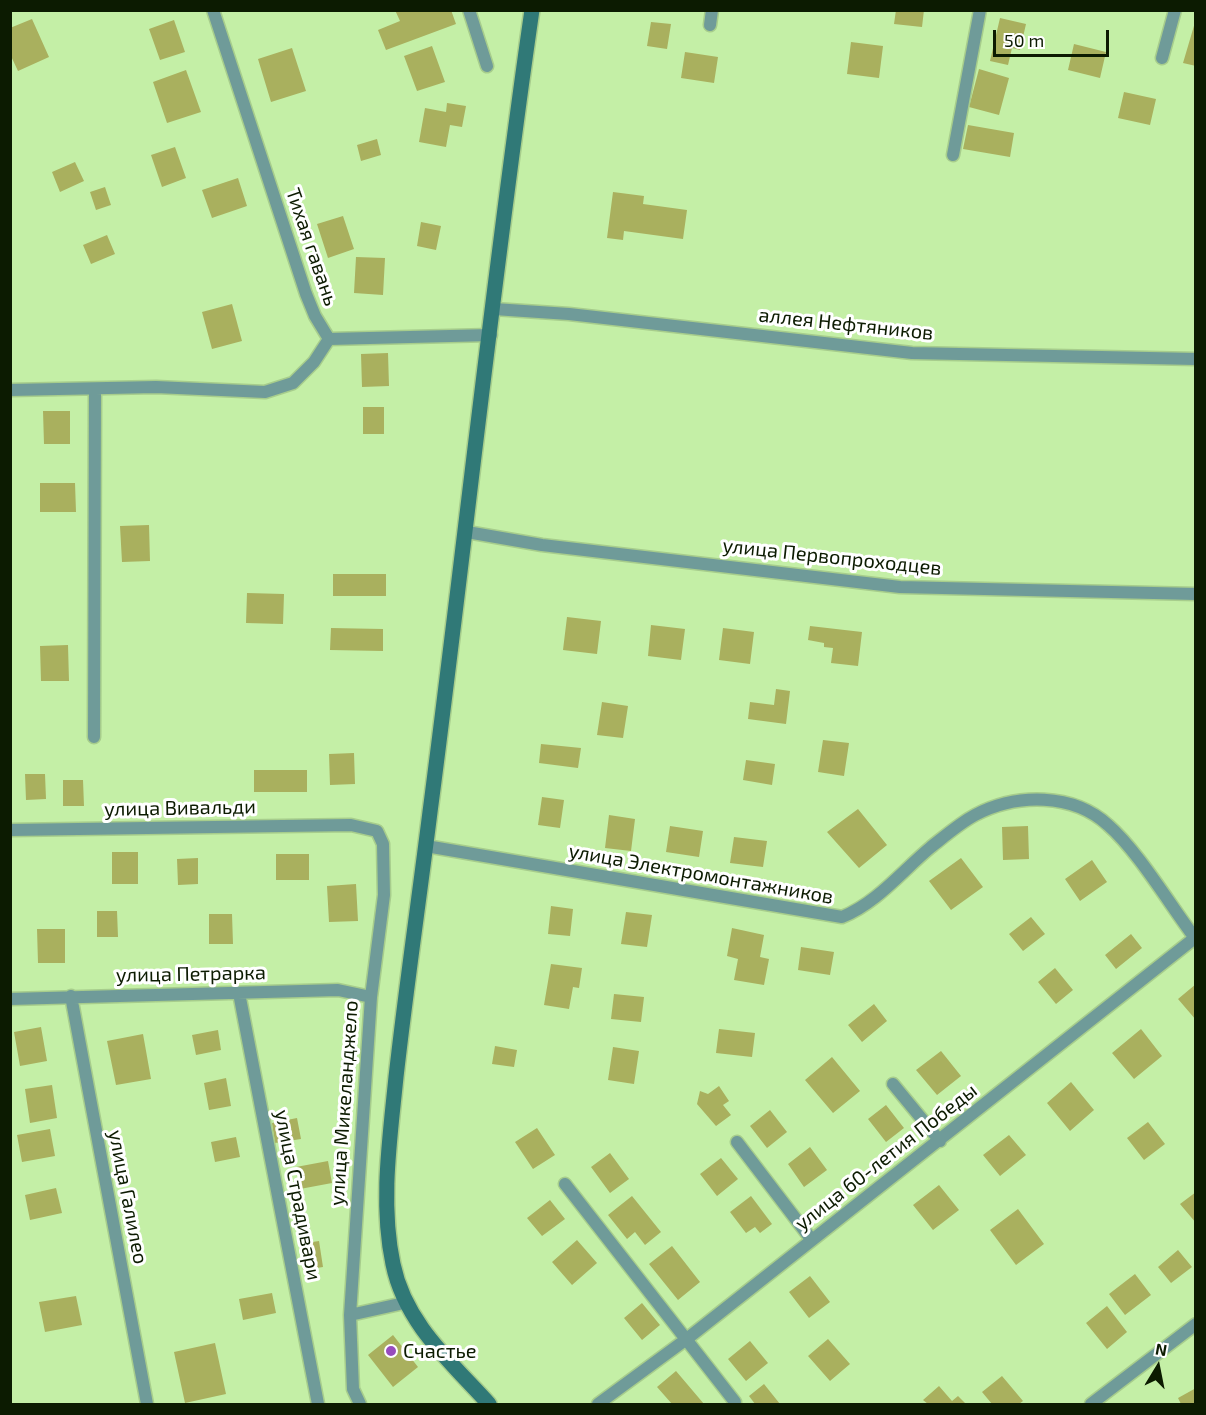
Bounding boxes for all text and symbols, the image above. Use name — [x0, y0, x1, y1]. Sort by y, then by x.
scale bar — [996, 18, 1112, 56]
text: 50 m — [1004, 29, 1044, 51]
street label: Тихая гавань — [281, 185, 343, 309]
street label: аллея Нефтяников — [758, 303, 934, 345]
street label: улица Первопроходцев — [721, 534, 943, 580]
street label: улица Вивальди — [104, 795, 256, 821]
street label: улица Электромонтажников — [567, 839, 835, 909]
street label: улица Петрарка — [116, 961, 266, 987]
street label: улица Микеланджело — [325, 999, 363, 1207]
street label: улица 60-летия Победы — [790, 1078, 982, 1236]
street label: улица Страдивари — [270, 1108, 326, 1282]
street label: улица Галилео — [103, 1128, 153, 1266]
north arrow — [1128, 1337, 1188, 1397]
text: N — [1154, 1338, 1169, 1359]
place label: Счастье — [403, 1339, 477, 1363]
marker: Счастье — [384, 1344, 398, 1358]

